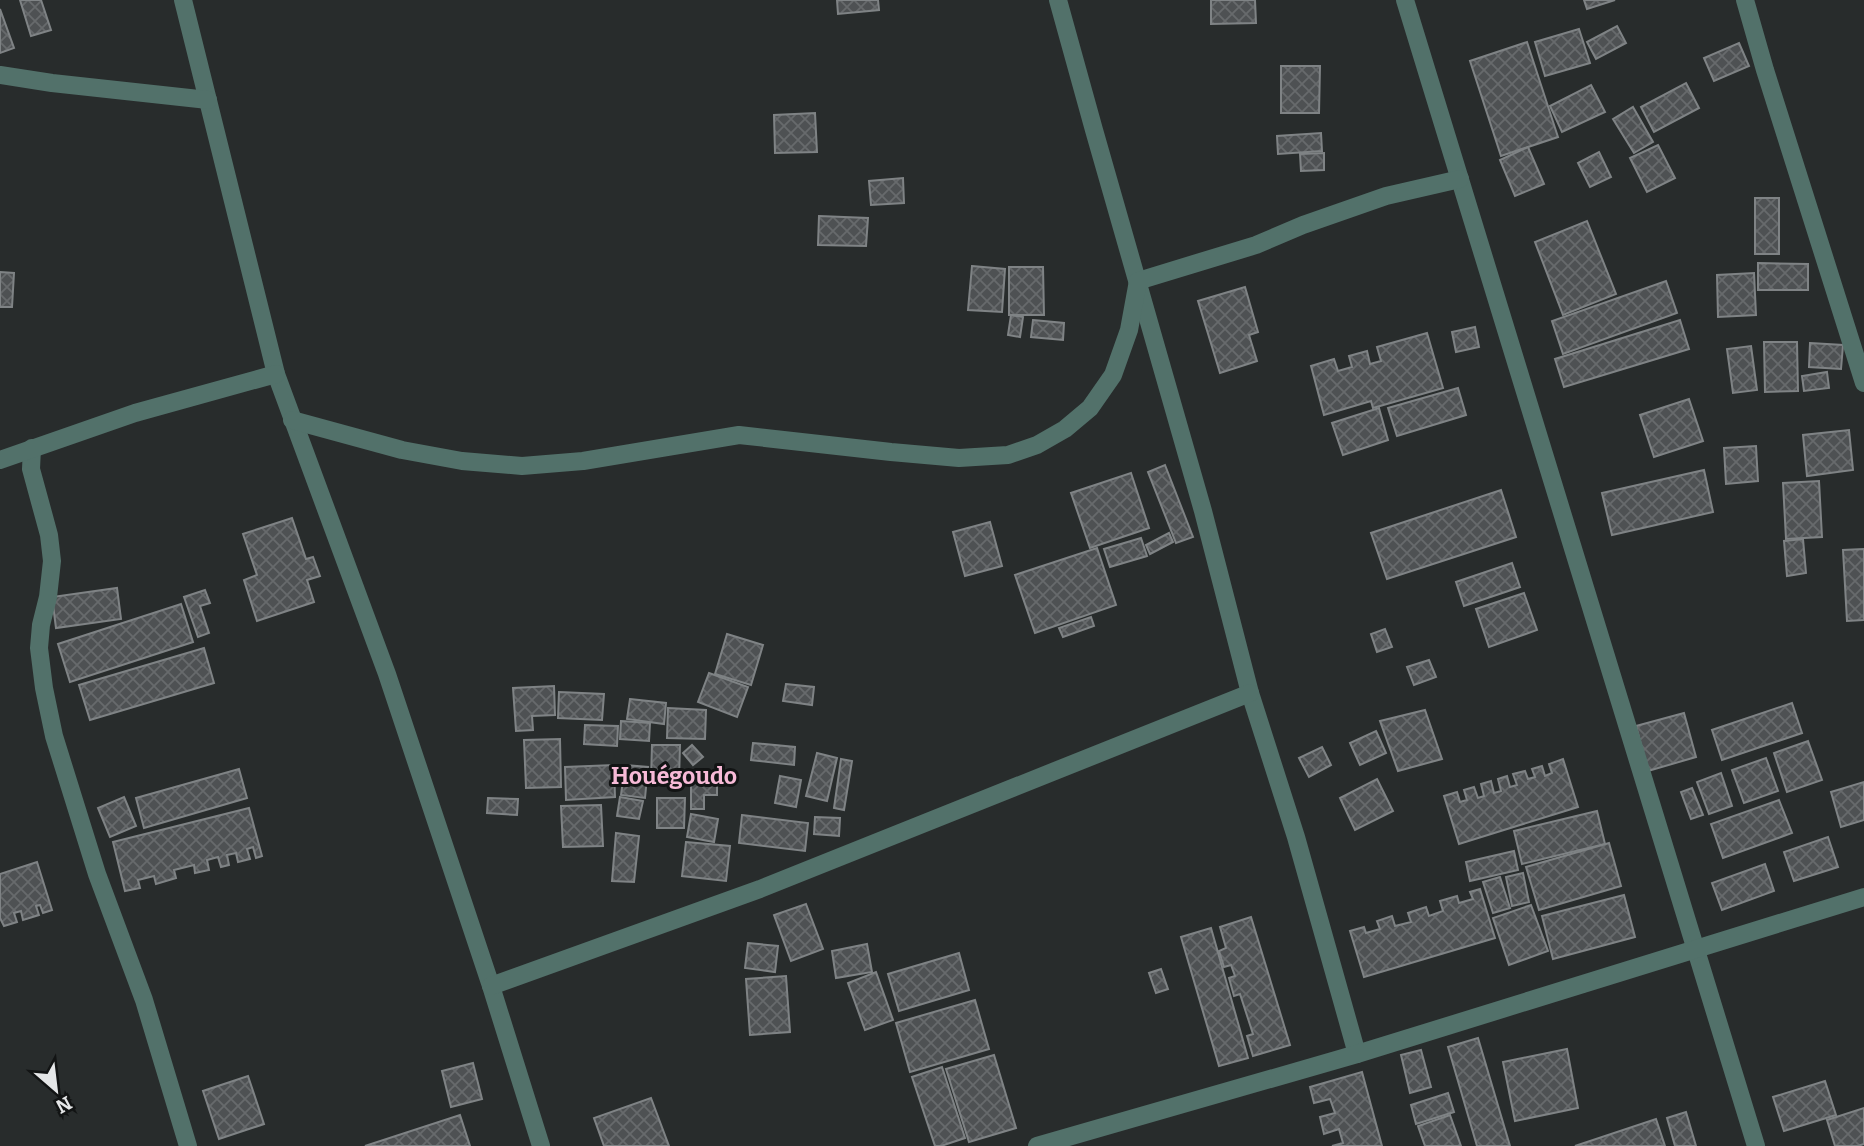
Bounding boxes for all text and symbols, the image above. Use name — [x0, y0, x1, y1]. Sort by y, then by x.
district label: Houégoudo — [611, 762, 737, 790]
north arrow — [21, 1055, 91, 1125]
text: N — [52, 1091, 76, 1118]

